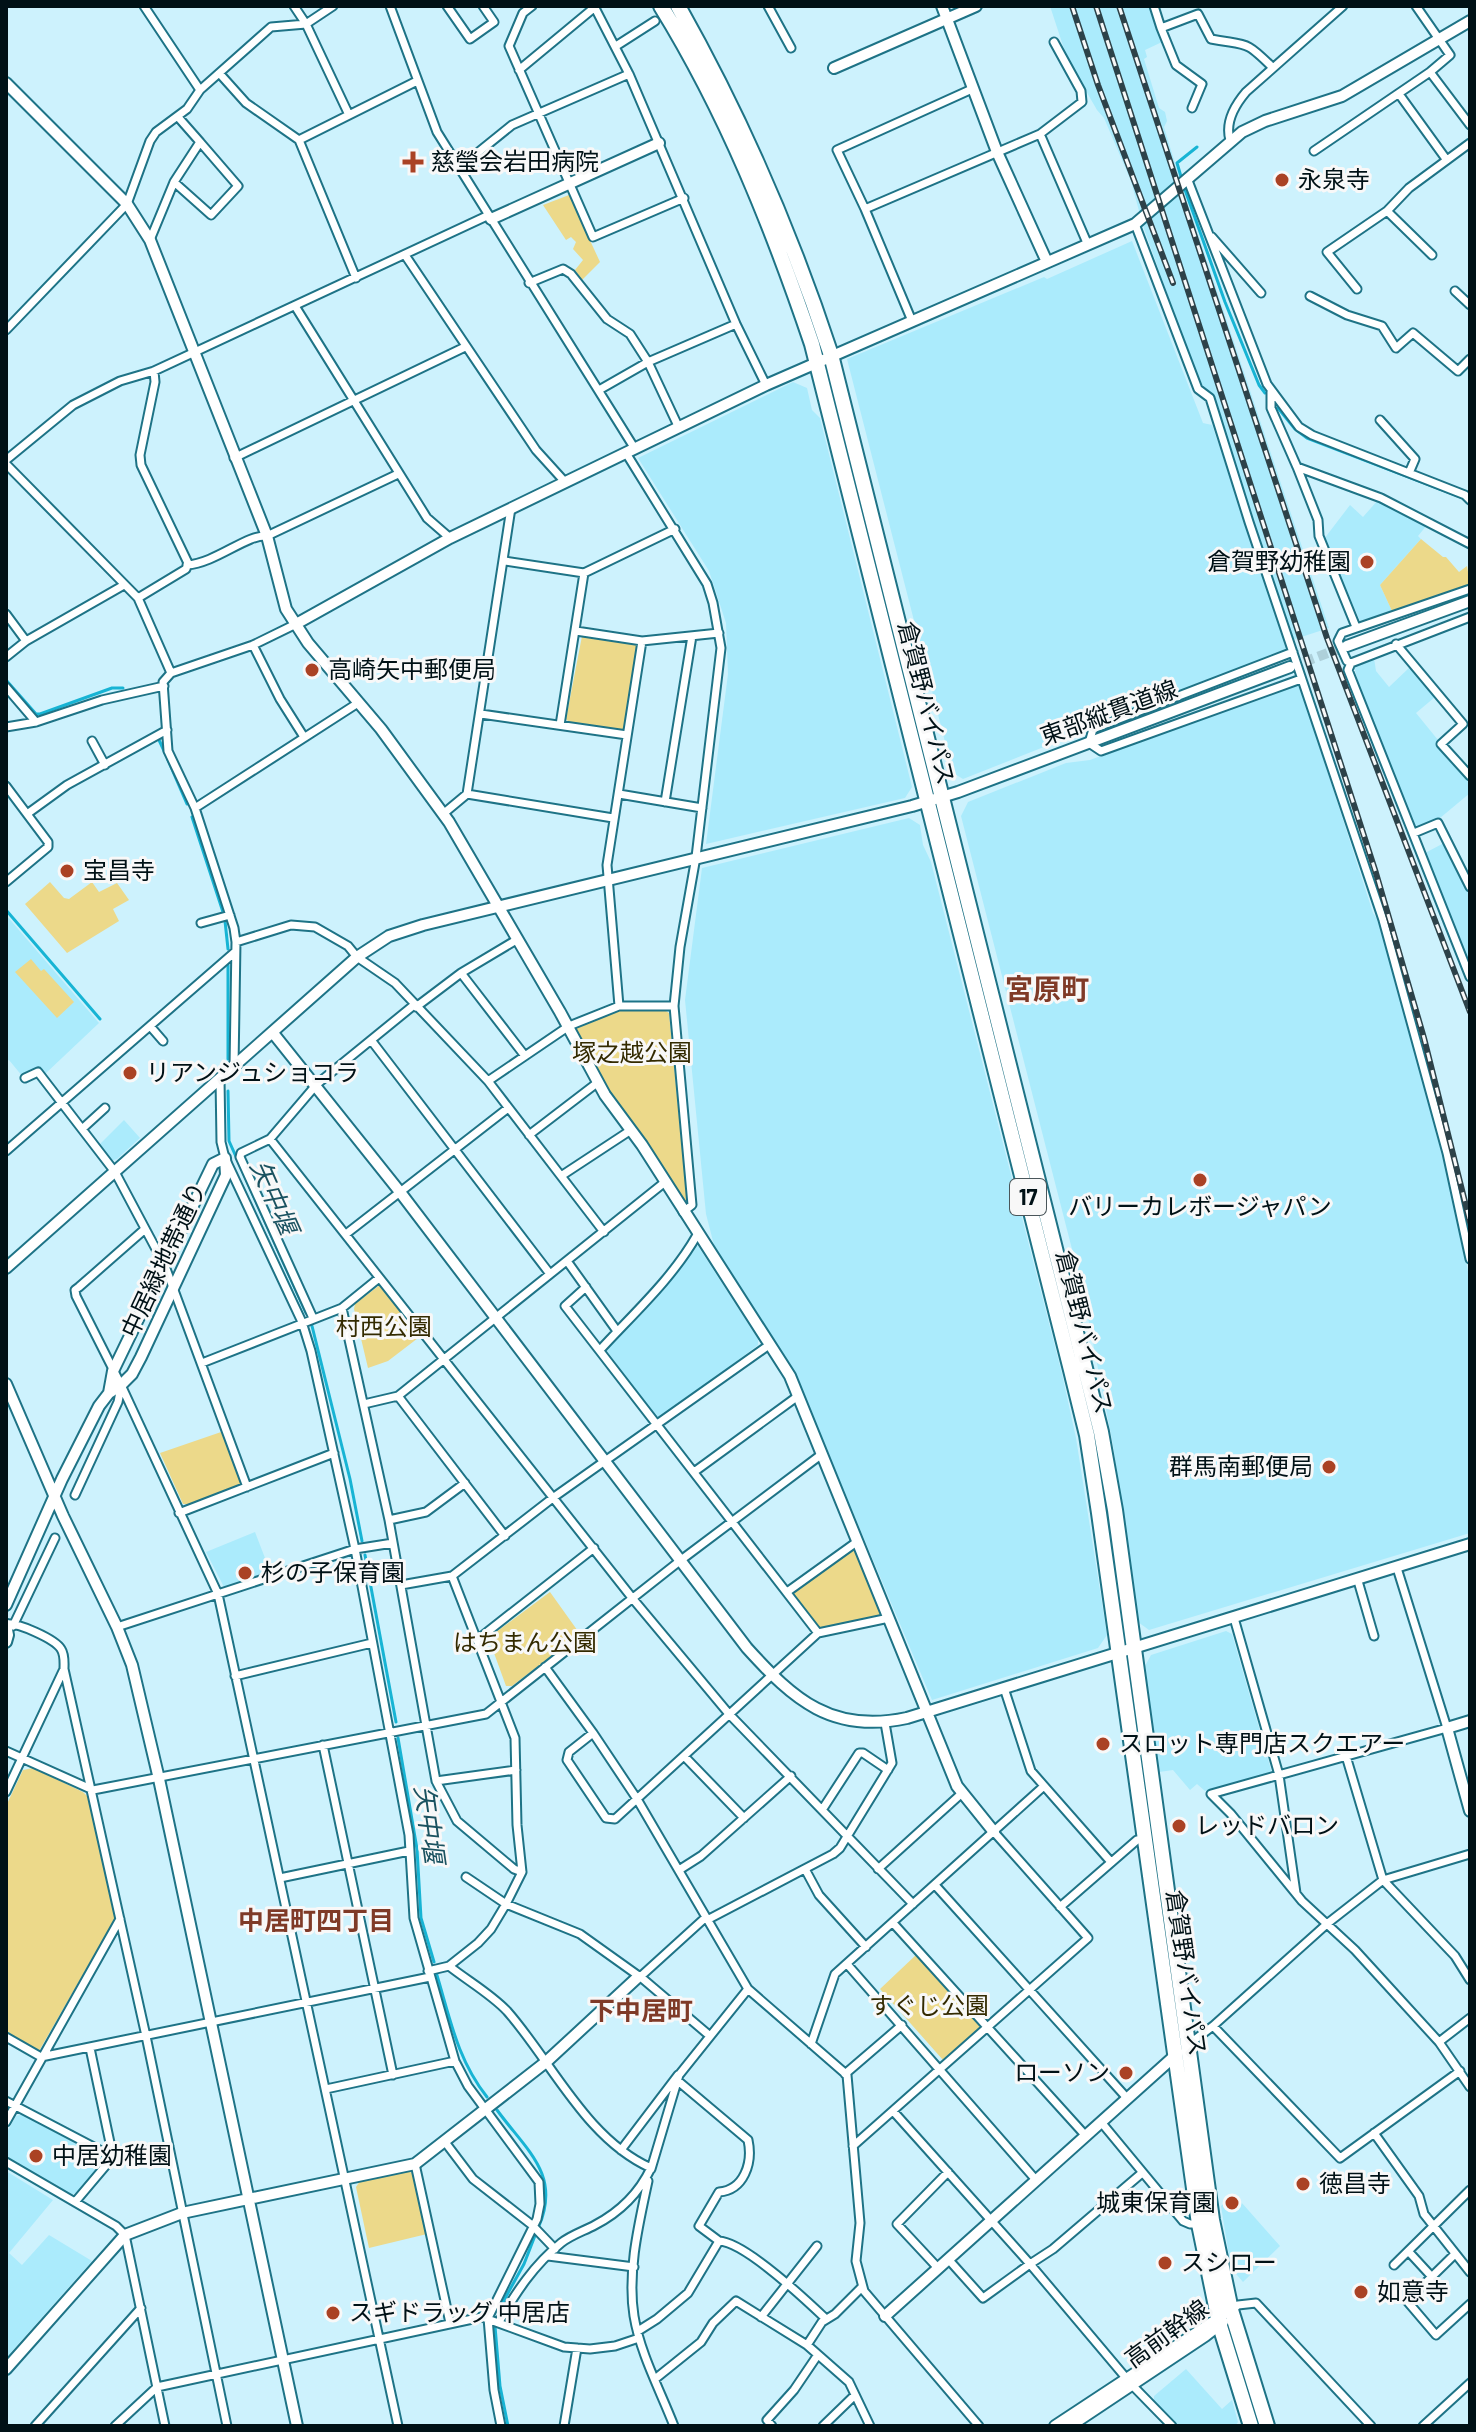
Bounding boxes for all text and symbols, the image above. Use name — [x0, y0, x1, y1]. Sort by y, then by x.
place label: 慈瑩会岩田病院 — [431, 146, 599, 175]
marker: 慈瑩会岩田病院 — [402, 151, 424, 173]
place label: 永泉寺 — [1298, 164, 1370, 193]
marker: 永泉寺 — [1273, 171, 1291, 189]
place label: 倉賀野幼稚園 — [1207, 546, 1351, 575]
marker: 倉賀野幼稚園 — [1358, 553, 1376, 571]
street label: 倉賀野バイパス — [893, 618, 962, 787]
place label: 高崎矢中郵便局 — [328, 654, 496, 683]
marker: 高崎矢中郵便局 — [303, 661, 321, 679]
street label: 東部縦貫道線 — [1036, 673, 1181, 750]
place label: 宝昌寺 — [83, 855, 155, 884]
marker: 宝昌寺 — [58, 862, 76, 880]
district label: 宮原町 — [1005, 971, 1089, 1005]
park label: 塚之越公園 — [572, 1037, 692, 1066]
place label: リアンジュショコラ — [146, 1057, 359, 1086]
marker: リアンジュショコラ — [121, 1064, 139, 1082]
water label: 矢中堰 — [245, 1154, 307, 1242]
marker: バリーカレボージャパン — [1191, 1171, 1209, 1189]
street label: 中居緑地帯通り — [114, 1177, 211, 1342]
road number: 17 — [1010, 1179, 1046, 1215]
place label: バリーカレボージャパン — [1068, 1191, 1332, 1220]
street label: 倉賀野バイパス — [1051, 1247, 1120, 1416]
park label: 村西公園 — [336, 1311, 432, 1340]
place label: 群馬南郵便局 — [1169, 1451, 1313, 1480]
marker: 群馬南郵便局 — [1320, 1458, 1338, 1476]
place label: 杉の子保育園 — [261, 1557, 405, 1586]
marker: 杉の子保育園 — [236, 1564, 254, 1582]
park label: はちまん公園 — [453, 1627, 597, 1656]
place label: スロット専門店スクエアー — [1119, 1728, 1406, 1757]
marker: スロット専門店スクエアー — [1094, 1735, 1112, 1753]
water label: 矢中堰 — [410, 1783, 452, 1869]
place label: レッドバロン — [1195, 1810, 1339, 1839]
marker: レッドバロン — [1170, 1817, 1188, 1835]
street label: 倉賀野バイパス — [1161, 1888, 1214, 2058]
district label: 中居町四丁目 — [238, 1904, 394, 1935]
park label: すぐじ公園 — [869, 1990, 989, 2019]
district label: 下中居町 — [589, 1994, 693, 2025]
place label: ローソン — [1014, 2057, 1110, 2086]
marker: ローソン — [1117, 2064, 1135, 2082]
place label: 中居幼稚園 — [52, 2140, 172, 2169]
marker: 中居幼稚園 — [27, 2147, 45, 2165]
place label: 徳昌寺 — [1319, 2168, 1391, 2197]
marker: 徳昌寺 — [1294, 2175, 1312, 2193]
place label: 城東保育園 — [1096, 2187, 1216, 2216]
marker: 城東保育園 — [1223, 2194, 1241, 2212]
place label: スシロー — [1181, 2247, 1277, 2276]
marker: スシロー — [1156, 2254, 1174, 2272]
place label: 如意寺 — [1377, 2276, 1449, 2305]
marker: 如意寺 — [1352, 2283, 1370, 2301]
street label: 高前幹線 — [1119, 2293, 1213, 2373]
place label: スギドラッグ 中居店 — [349, 2297, 570, 2326]
marker: スギドラッグ 中居店 — [324, 2304, 342, 2322]

